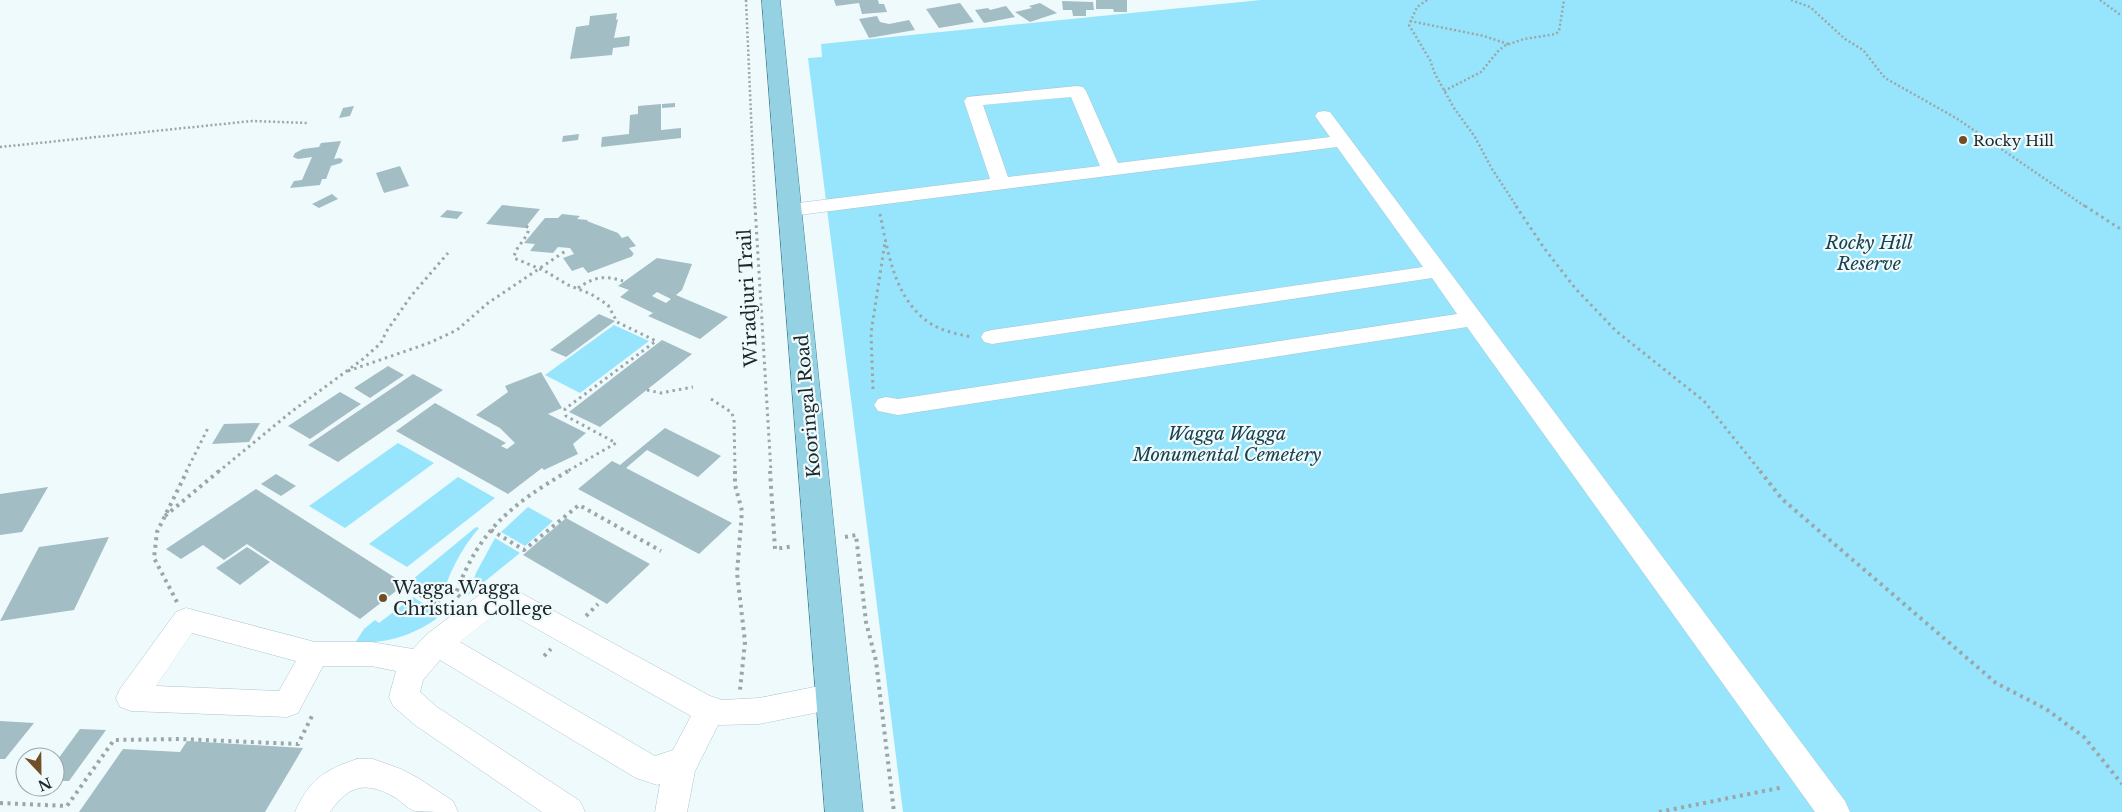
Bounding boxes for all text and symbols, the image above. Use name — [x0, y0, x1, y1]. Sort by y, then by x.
place label: Rocky Hill — [1973, 131, 2054, 150]
marker: Rocky Hill — [1957, 134, 1969, 146]
street label: Wiradjuri Trail — [733, 228, 763, 369]
park label: Rocky Hill Reserve — [1824, 232, 1913, 275]
street label: Kooringal Road — [791, 333, 825, 479]
park label: Wagga Wagga Monumental Cemetery — [1132, 423, 1322, 466]
place label: Wagga Wagga Christian College — [392, 577, 552, 620]
marker: Wagga Wagga Christian College — [377, 592, 389, 604]
north arrow — [15, 747, 65, 797]
text: N — [35, 773, 54, 795]

